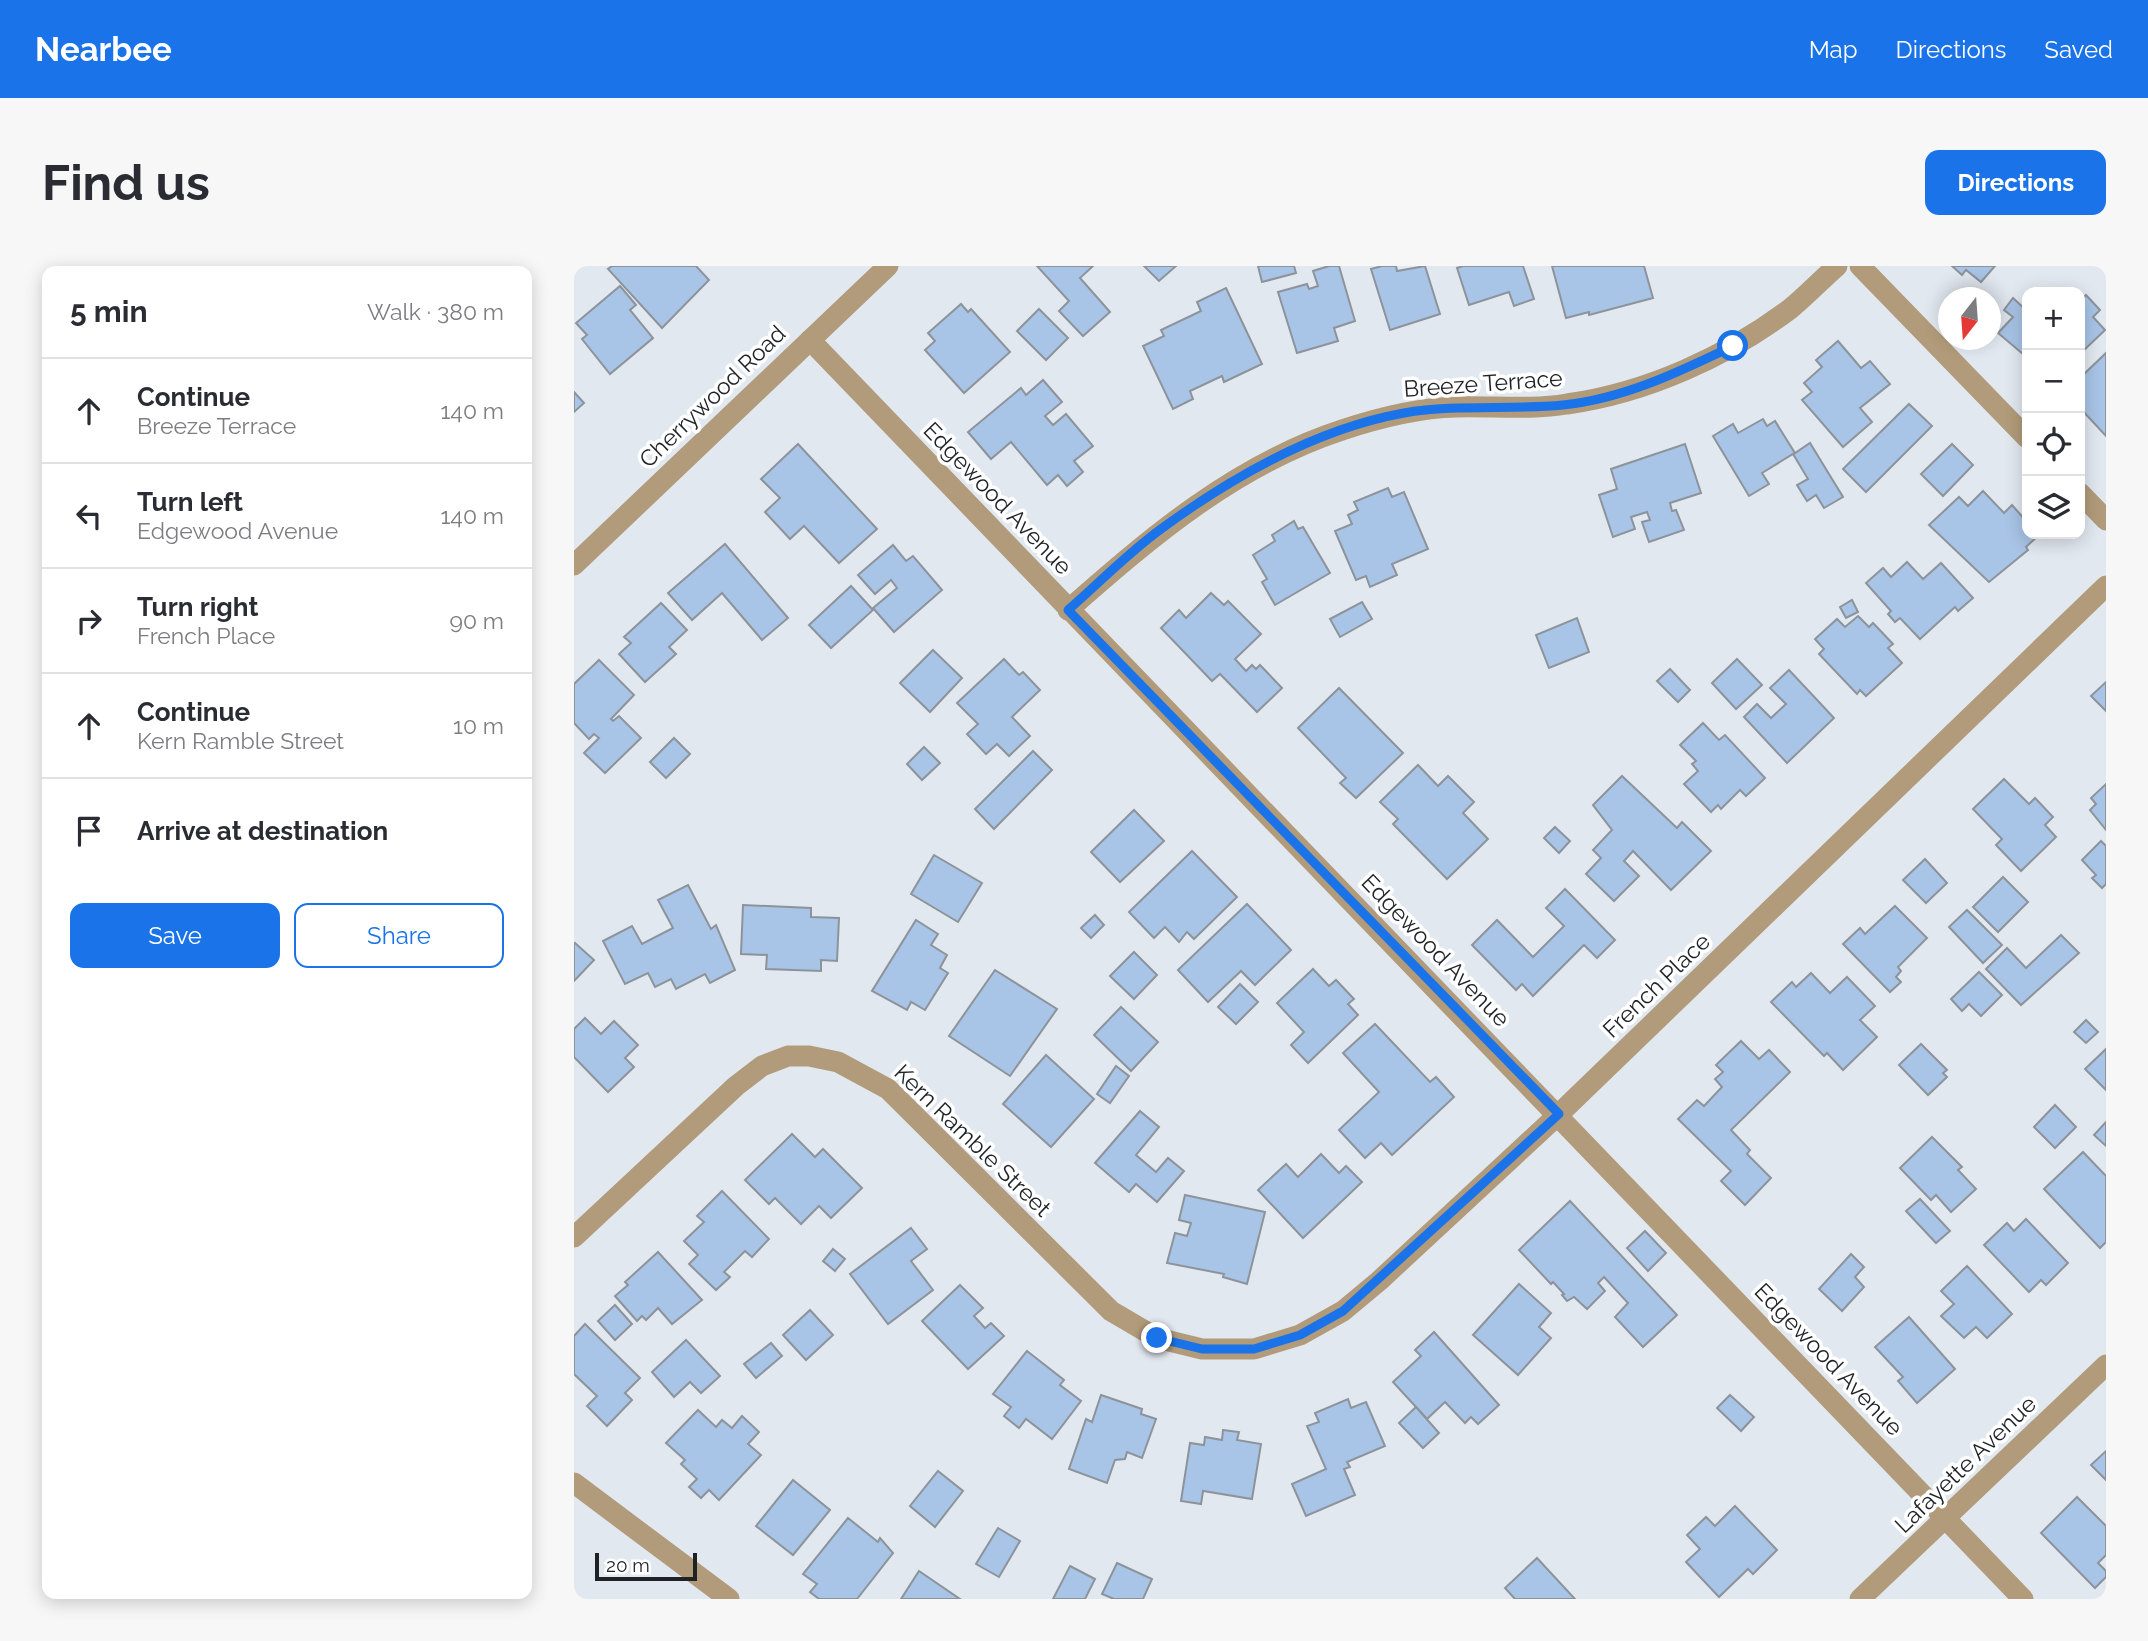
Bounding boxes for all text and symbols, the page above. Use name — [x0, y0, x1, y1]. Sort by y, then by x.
text: Nearbee — [35, 30, 172, 69]
text: Map — [1809, 35, 1858, 64]
text: Directions — [1896, 35, 2006, 64]
text: Saved — [2044, 35, 2113, 64]
button: Directions — [1925, 150, 2106, 215]
text: Find us — [42, 154, 210, 211]
north arrow — [1938, 287, 2001, 350]
map controls — [2022, 287, 2085, 539]
button: + — [2022, 287, 2085, 350]
text: 5 min — [70, 294, 148, 329]
text: Walk · 380 m — [367, 298, 504, 325]
street label: Cherrywood Road — [633, 319, 791, 473]
route start — [1717, 330, 1748, 361]
button: − — [2022, 350, 2085, 413]
street label: Breeze Terrace — [1403, 364, 1563, 402]
text: Continue — [137, 382, 250, 412]
icon: ahead — [70, 392, 108, 430]
text: 140 m — [441, 397, 504, 424]
text: Breeze Terrace — [137, 412, 296, 439]
button: locate — [2022, 413, 2085, 476]
street label: Edgewood Avenue — [918, 416, 1078, 580]
button: layers — [2022, 476, 2085, 539]
text: Turn left — [137, 487, 243, 517]
icon: left — [70, 497, 108, 535]
text: 140 m — [441, 502, 504, 529]
text: Edgewood Avenue — [137, 517, 338, 544]
text: Turn right — [137, 592, 258, 622]
icon: right — [70, 602, 108, 640]
text: 90 m — [449, 607, 504, 634]
text: French Place — [137, 622, 275, 649]
text: Continue — [137, 697, 250, 727]
icon: ahead — [70, 707, 108, 745]
text: 10 m — [453, 712, 504, 739]
text: Kern Ramble Street — [137, 727, 344, 754]
icon: arrive — [70, 812, 108, 850]
text: Arrive at destination — [137, 816, 388, 846]
street label: Edgewood Avenue — [1356, 868, 1516, 1032]
button: Save — [70, 903, 280, 968]
button: Share — [294, 903, 504, 968]
street label: French Place — [1597, 927, 1715, 1043]
street label: Kern Ramble Street — [889, 1058, 1057, 1222]
street label: Edgewood Avenue — [1749, 1277, 1909, 1441]
route end — [1141, 1322, 1172, 1353]
street label: Lafayette Avenue — [1889, 1390, 2041, 1538]
scale bar — [595, 1550, 696, 1582]
text: 20 m — [606, 1554, 650, 1576]

